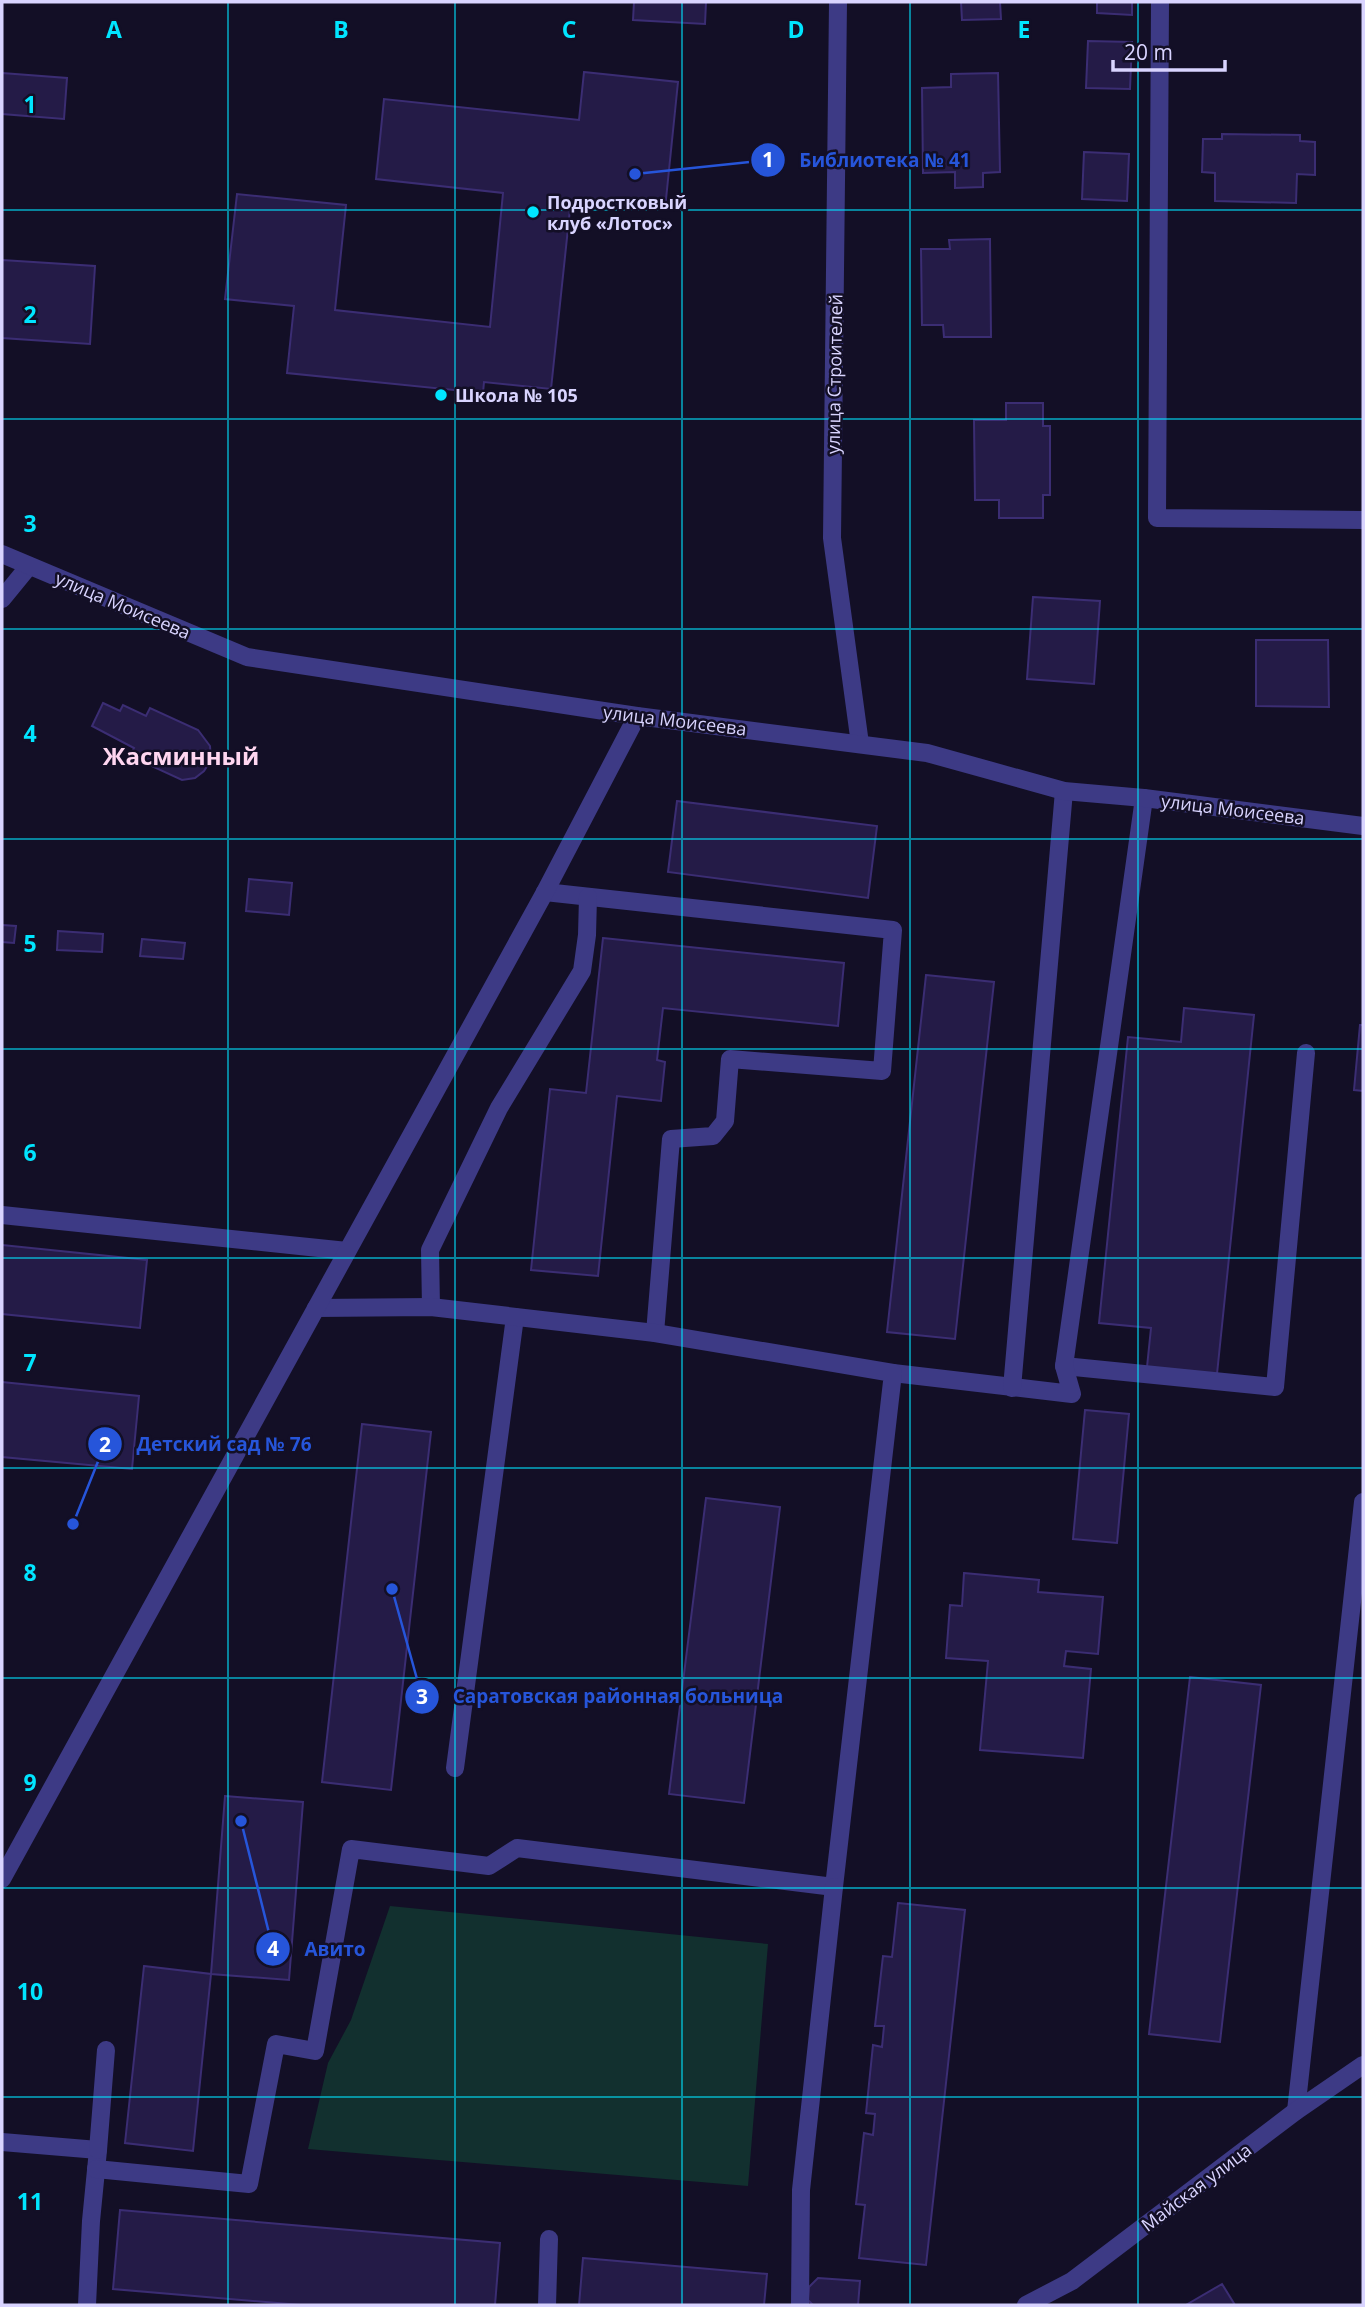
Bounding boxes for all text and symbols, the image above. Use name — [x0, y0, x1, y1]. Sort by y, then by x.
text: A — [106, 13, 122, 45]
text: B — [333, 13, 349, 45]
text: C — [562, 13, 576, 45]
text: D — [787, 13, 805, 45]
text: E — [1018, 13, 1030, 45]
scale bar — [1113, 28, 1225, 72]
text: 20 m — [1124, 38, 1173, 66]
text: 1 — [23, 88, 37, 120]
callout: Библиотека № 41 — [751, 140, 985, 180]
text: 1 — [762, 145, 774, 173]
text: Библиотека № 41 — [799, 147, 971, 173]
place label: Подростковый клуб «Лотос» — [547, 190, 687, 235]
marker: Подростковый клуб «Лотос» — [525, 204, 541, 220]
street label: улица Строителей — [821, 294, 847, 454]
text: 2 — [23, 298, 37, 330]
place label: Школа № 105 — [455, 383, 578, 407]
marker: Школа № 105 — [433, 387, 449, 403]
text: 3 — [23, 507, 37, 539]
street label: улица Моисеева — [52, 566, 194, 644]
street label: улица Моисеева — [602, 699, 748, 741]
text: 4 — [23, 717, 37, 749]
district label: Жасминный — [103, 739, 259, 772]
street label: улица Моисеева — [1160, 788, 1306, 830]
text: 5 — [23, 927, 37, 959]
text: 6 — [23, 1136, 37, 1168]
text: 7 — [23, 1346, 37, 1378]
callout: Детский сад № 76 — [88, 1424, 326, 1464]
text: 2 — [99, 1430, 111, 1458]
text: Детский сад № 76 — [136, 1431, 312, 1457]
text: 8 — [23, 1556, 37, 1588]
callout: Саратовская районная больница — [404, 1677, 798, 1717]
text: 3 — [416, 1682, 428, 1710]
text: Саратовская районная больница — [453, 1683, 783, 1709]
text: 9 — [23, 1766, 37, 1798]
callout: Авито — [256, 1929, 380, 1969]
text: 4 — [267, 1934, 279, 1962]
text: Авито — [304, 1936, 366, 1962]
text: 10 — [17, 1975, 43, 2007]
street label: Майская улица — [1136, 2138, 1256, 2236]
text: 11 — [17, 2185, 43, 2217]

